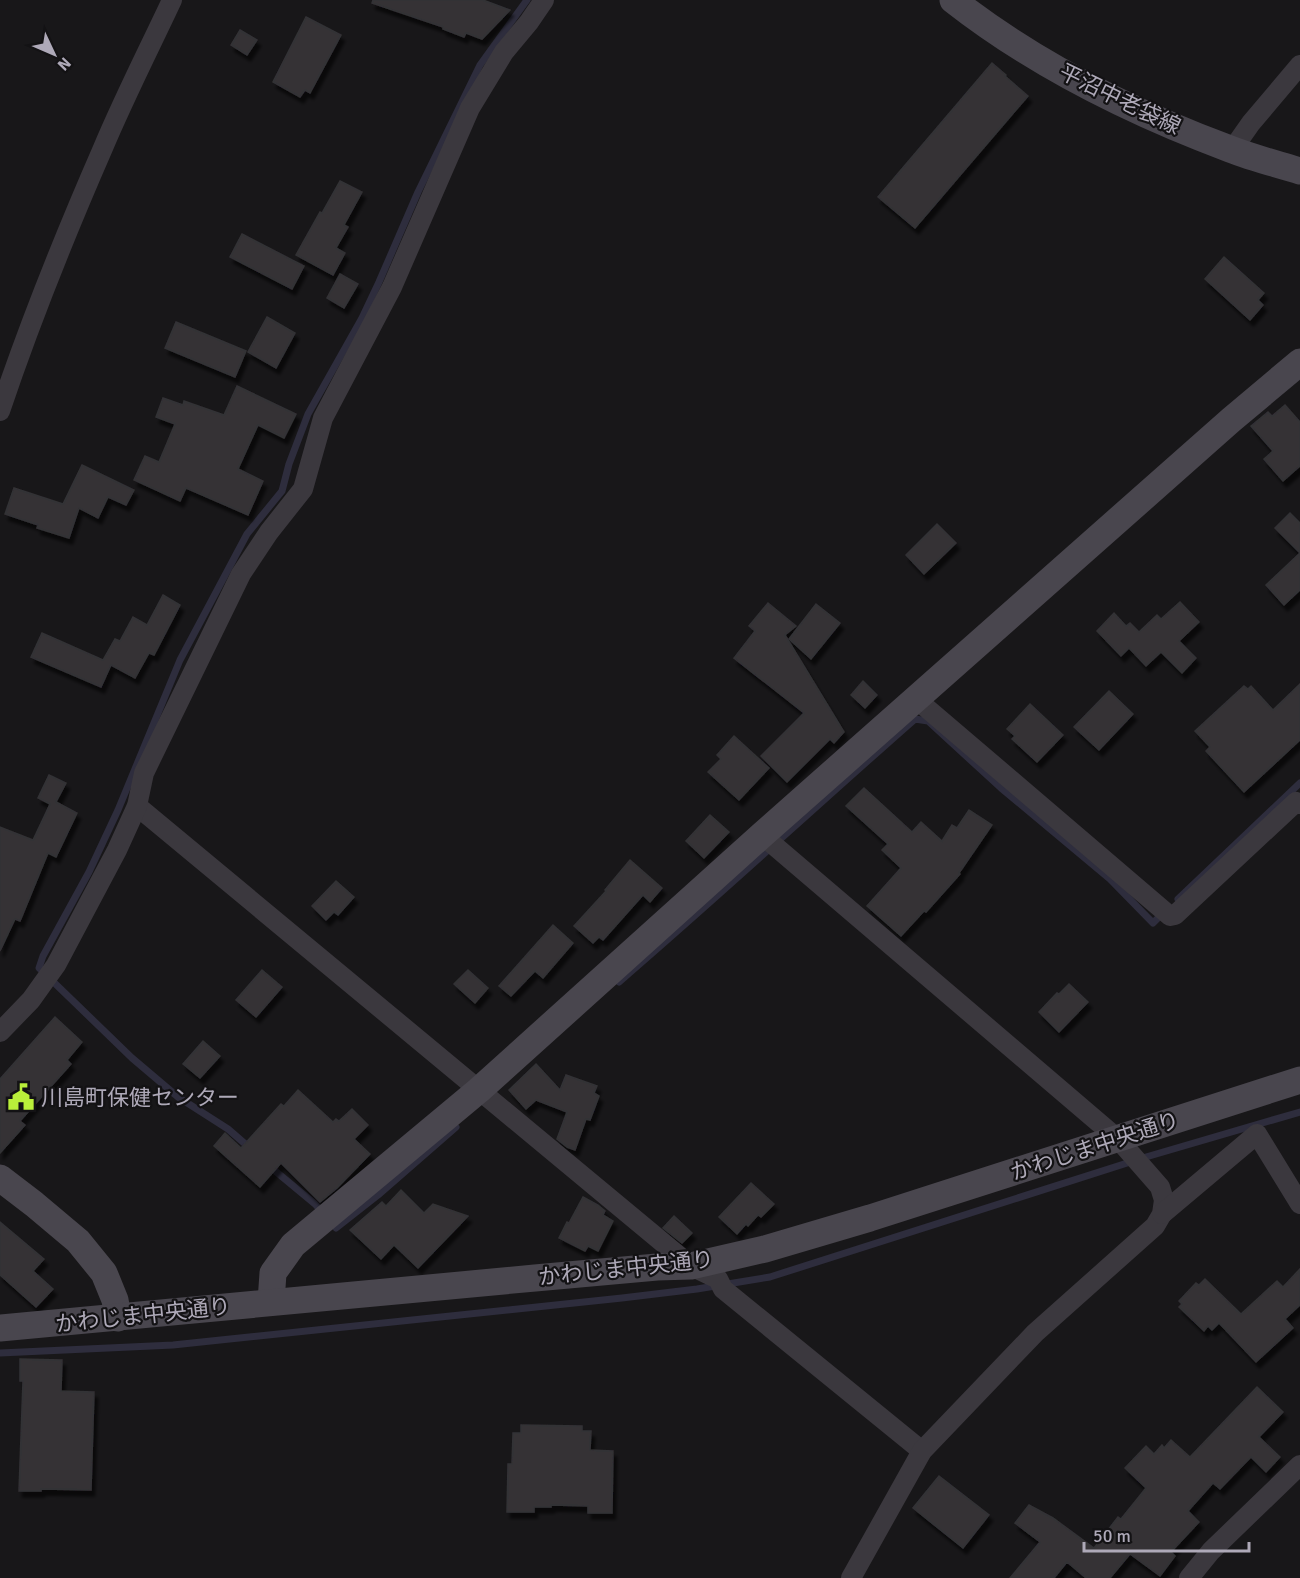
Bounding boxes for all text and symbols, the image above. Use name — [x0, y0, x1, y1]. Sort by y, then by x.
north arrow — [24, 24, 84, 84]
text: N — [53, 53, 75, 75]
street label: 平沼中老袋線 — [1055, 58, 1185, 140]
public building icon: 川島町保健センター — [6, 1082, 36, 1112]
place label: 川島町保健センター — [41, 1084, 239, 1111]
street label: かわじま中央通り — [1007, 1106, 1183, 1186]
street label: かわじま中央通り — [537, 1245, 715, 1291]
street label: かわじま中央通り — [54, 1292, 232, 1338]
scale bar — [1084, 1515, 1249, 1553]
text: 50 m — [1093, 1525, 1131, 1547]

